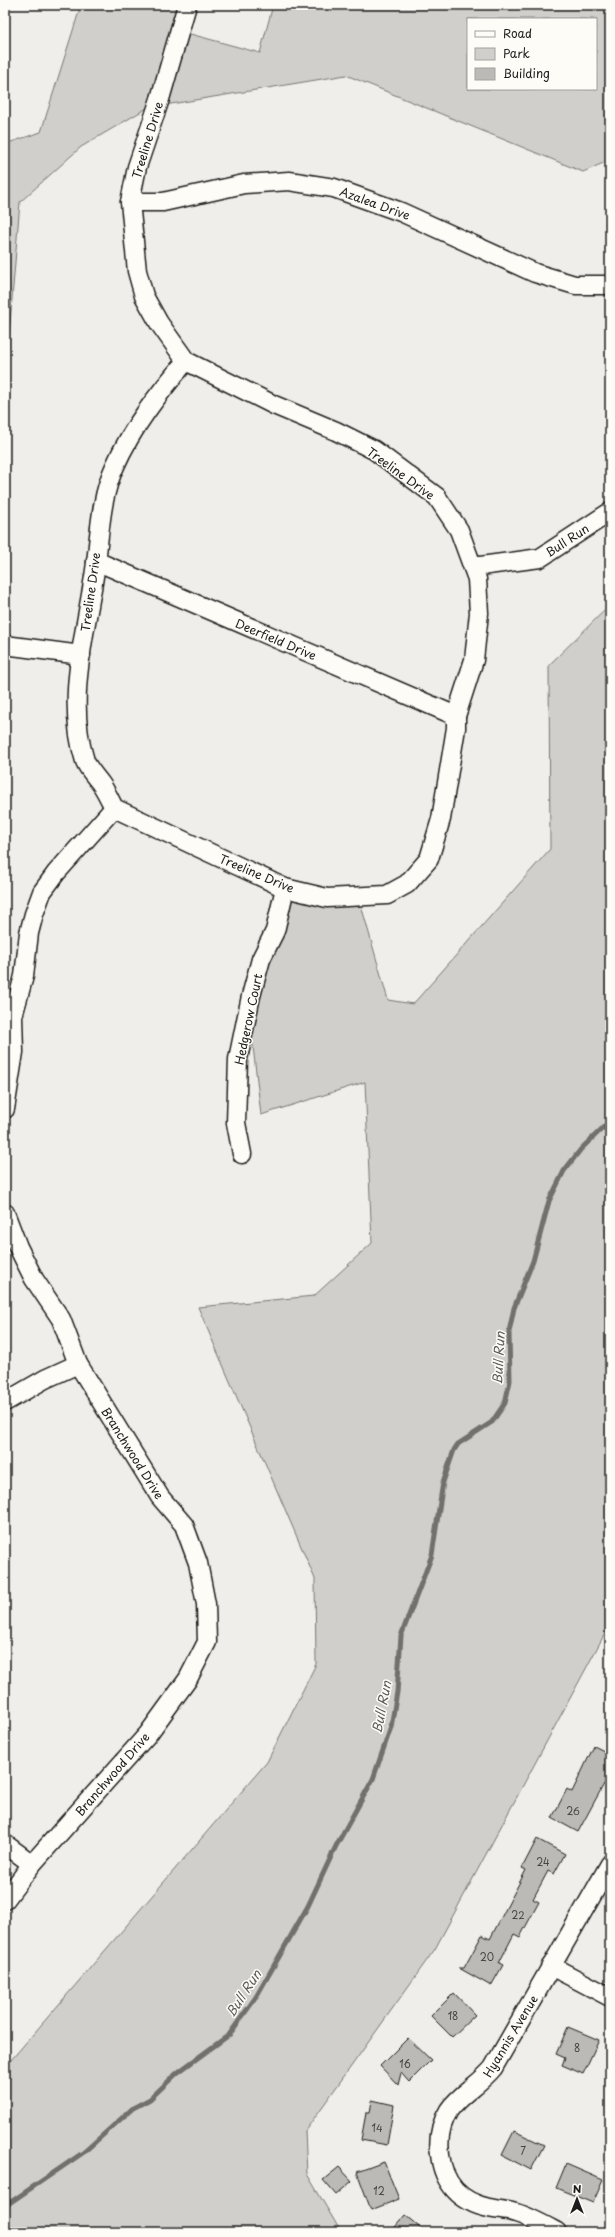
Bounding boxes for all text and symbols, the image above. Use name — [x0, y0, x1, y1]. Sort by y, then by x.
legend — [467, 18, 597, 90]
text: Road — [503, 24, 532, 42]
text: Park — [503, 44, 530, 62]
text: Building — [503, 64, 550, 82]
street label: Treeline Drive — [127, 99, 167, 181]
street label: Azalea Drive — [337, 182, 413, 224]
street label: Treeline Drive — [363, 442, 439, 504]
street label: Bull Run — [542, 519, 592, 561]
street label: Treeline Drive — [76, 551, 104, 633]
street label: Deerfield Drive — [233, 614, 319, 664]
street label: Treeline Drive — [217, 849, 297, 897]
street label: Hedgerow Court — [230, 972, 266, 1066]
water label: Bull Run — [487, 1330, 509, 1385]
street label: Branchwood Drive — [97, 1403, 169, 1503]
water label: Bull Run — [367, 1678, 396, 1735]
street label: Branchwood Drive — [71, 1728, 153, 1820]
house number: 26 — [566, 1803, 580, 1818]
house number: 24 — [536, 1854, 550, 1869]
house number: 22 — [511, 1907, 525, 1922]
house number: 20 — [480, 1949, 494, 1964]
water label: Bull Run — [221, 1965, 266, 2020]
street label: Hyannis Avenue — [478, 1991, 542, 2081]
house number: 18 — [448, 2008, 458, 2023]
house number: 8 — [574, 2040, 580, 2055]
house number: 16 — [399, 2056, 411, 2071]
house number: 14 — [371, 2120, 383, 2135]
house number: 7 — [520, 2143, 526, 2158]
north arrow — [557, 2179, 597, 2219]
text: N — [573, 2180, 582, 2197]
house number: 12 — [373, 2183, 385, 2198]

